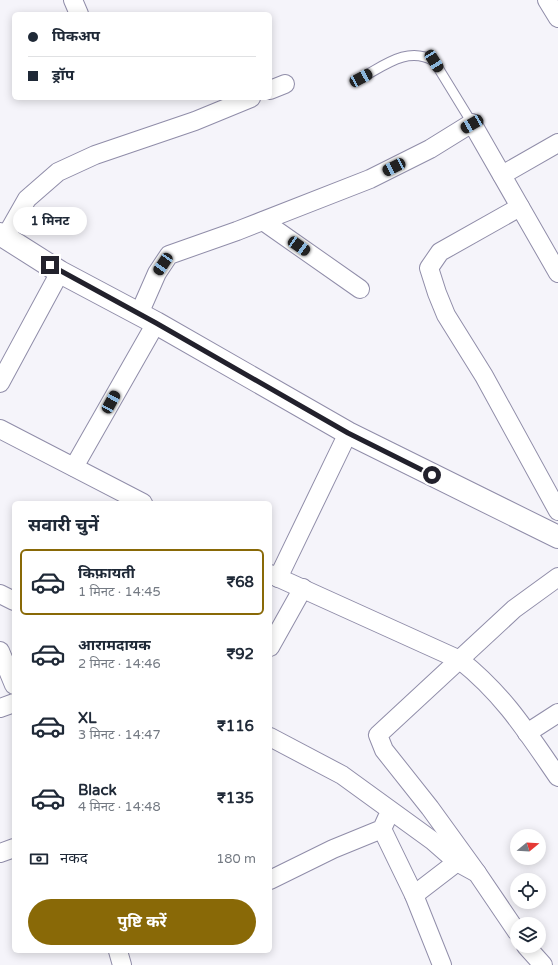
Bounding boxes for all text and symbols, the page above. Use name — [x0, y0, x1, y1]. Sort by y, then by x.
text: पिकअप — [52, 27, 100, 45]
car — [423, 48, 445, 74]
text: ड्रॉप — [52, 66, 74, 84]
car — [348, 67, 374, 89]
car — [459, 113, 485, 135]
car — [381, 156, 407, 178]
callout: 1 मिनट — [13, 207, 87, 235]
text: 1 मिनट — [31, 213, 69, 229]
car — [286, 234, 312, 258]
car — [151, 251, 175, 277]
route end — [41, 256, 59, 274]
car — [100, 389, 122, 415]
route start — [423, 466, 441, 484]
text: सवारी चुनें — [28, 514, 99, 536]
icon: car — [30, 564, 66, 600]
text: किफ़ायती — [78, 564, 135, 582]
text: ₹68 — [226, 573, 254, 591]
text: 1 मिनट · 14:45 — [78, 584, 161, 600]
icon: car — [30, 636, 66, 672]
text: आरामदायक — [78, 636, 151, 654]
text: ₹92 — [226, 645, 254, 663]
text: 2 मिनट · 14:46 — [78, 656, 161, 672]
icon: car — [30, 708, 66, 744]
text: XL — [78, 709, 97, 727]
text: ₹116 — [217, 717, 254, 735]
text: 3 मिनट · 14:47 — [78, 727, 161, 743]
icon: car — [30, 780, 66, 816]
text: Black — [78, 781, 117, 799]
text: ₹135 — [217, 789, 254, 807]
text: 4 मिनट · 14:48 — [78, 799, 161, 815]
north arrow — [510, 829, 546, 865]
map controls — [510, 829, 546, 953]
icon: cash — [28, 848, 50, 870]
text: नकद — [60, 849, 88, 867]
text: 180 m — [216, 851, 256, 867]
button: locate — [510, 873, 546, 909]
button: पुष्टि करें — [28, 899, 256, 945]
button: layers — [510, 917, 546, 953]

